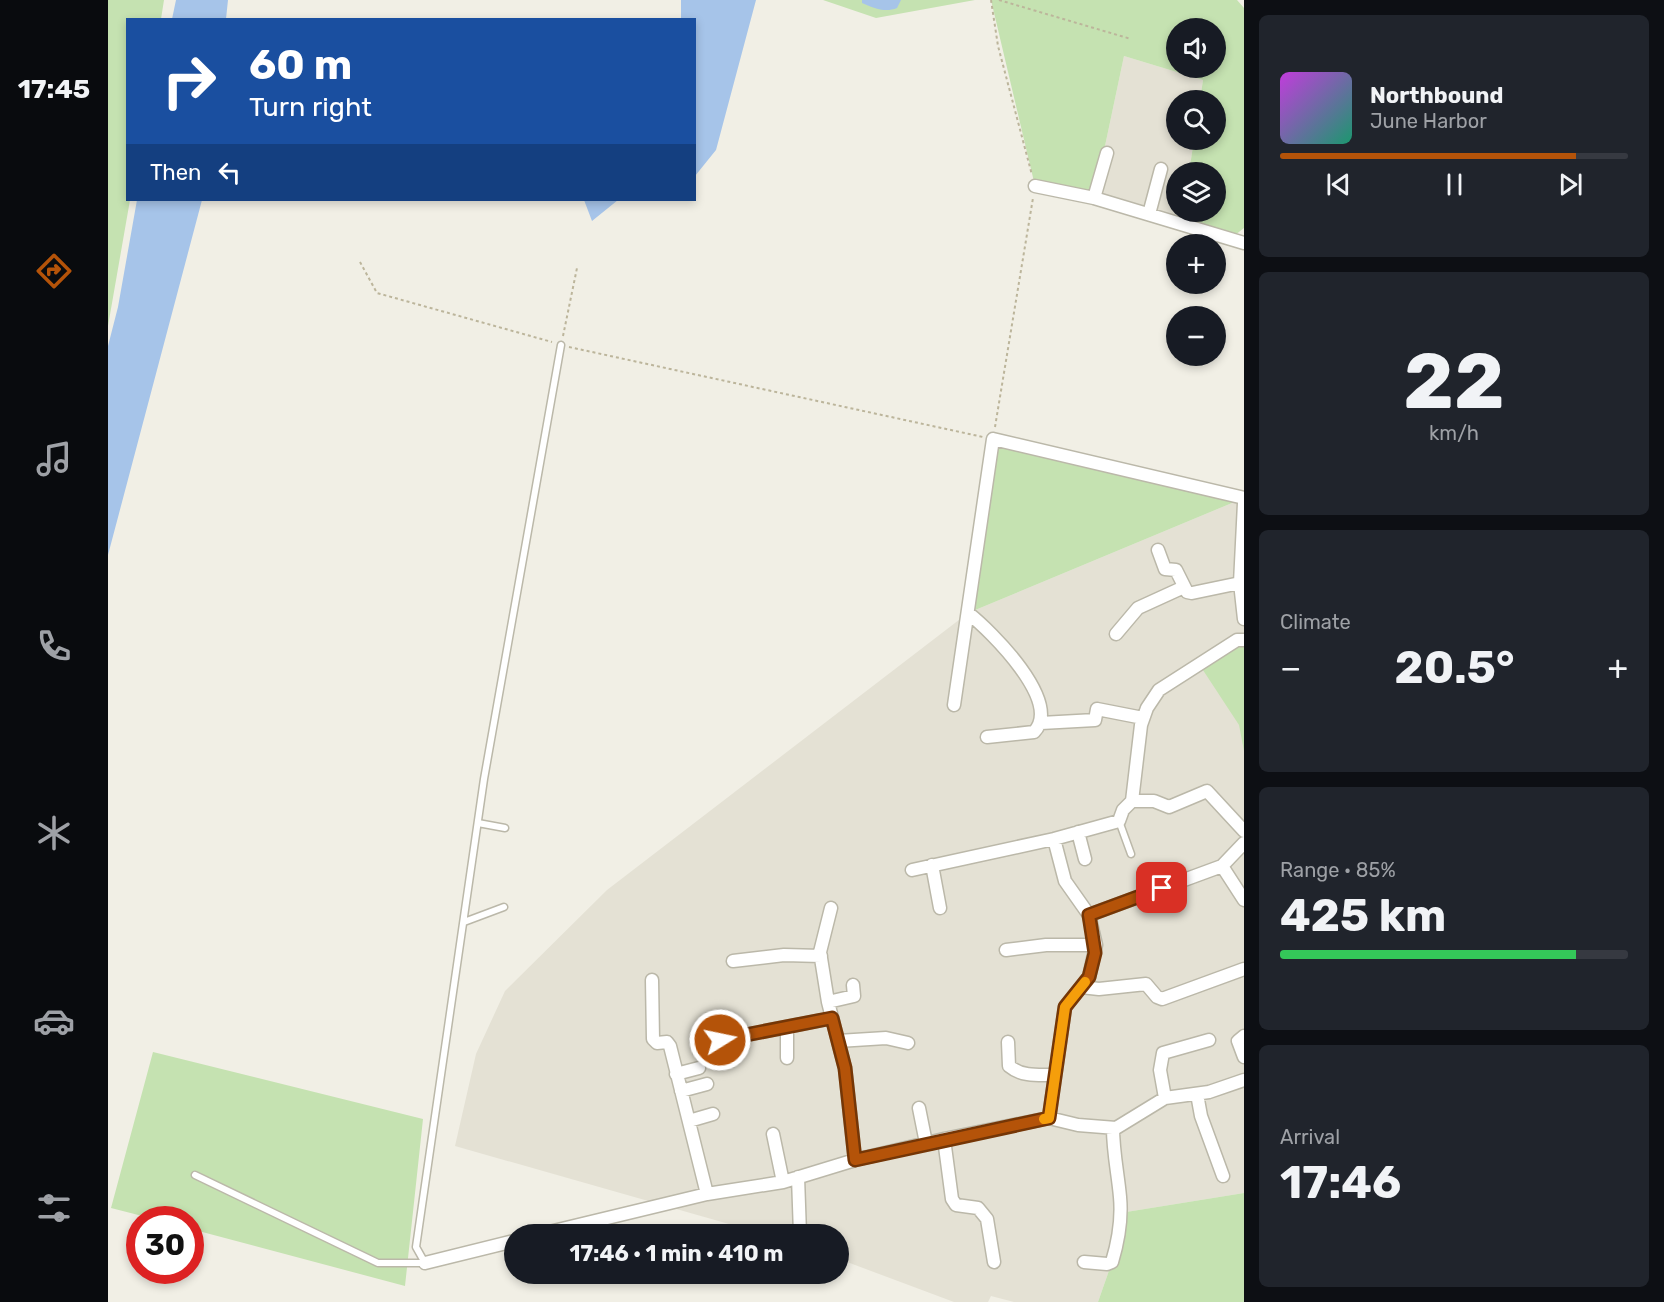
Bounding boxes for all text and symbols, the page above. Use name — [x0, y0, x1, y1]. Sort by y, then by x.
map controls — [1166, 18, 1226, 366]
button: sound — [1166, 18, 1226, 78]
text: 60 m — [249, 40, 352, 90]
icon: right — [150, 42, 228, 120]
text: 17:45 — [18, 73, 90, 105]
text: Northbound — [1370, 82, 1503, 109]
button: search — [1166, 90, 1226, 150]
text: Turn right — [249, 91, 372, 123]
text: June Harbor — [1370, 109, 1487, 133]
icon: left — [213, 156, 246, 189]
text: Then — [150, 159, 201, 186]
button: layers — [1166, 162, 1226, 222]
icon: previous — [1322, 168, 1355, 201]
icon: pause — [1438, 168, 1471, 201]
icon: next — [1554, 168, 1587, 201]
button: + — [1166, 234, 1226, 294]
icon: directions — [33, 250, 75, 292]
button: − — [1166, 306, 1226, 366]
text: 22 — [1403, 335, 1505, 428]
text: km/h — [1429, 421, 1479, 445]
icon: music — [33, 438, 75, 480]
text: Climate — [1280, 610, 1351, 634]
icon: phone — [33, 625, 75, 667]
text: 20.5° — [1395, 641, 1514, 694]
text: − — [1280, 648, 1301, 687]
text: + — [1607, 648, 1628, 687]
icon: climate — [33, 812, 75, 854]
text: Range · 85% — [1280, 858, 1396, 882]
pin — [1136, 862, 1187, 913]
icon: arrive — [1145, 871, 1178, 904]
text: 425 km — [1280, 889, 1446, 942]
icon: car — [33, 1000, 75, 1042]
position arrow — [688, 1008, 752, 1072]
text: Arrival — [1280, 1125, 1340, 1149]
text: 17:46 — [1280, 1156, 1401, 1209]
icon: filters — [33, 1187, 75, 1229]
speed limit sign: 30 — [126, 1206, 204, 1284]
text: 17:46 · 1 min · 410 m — [570, 1240, 784, 1267]

